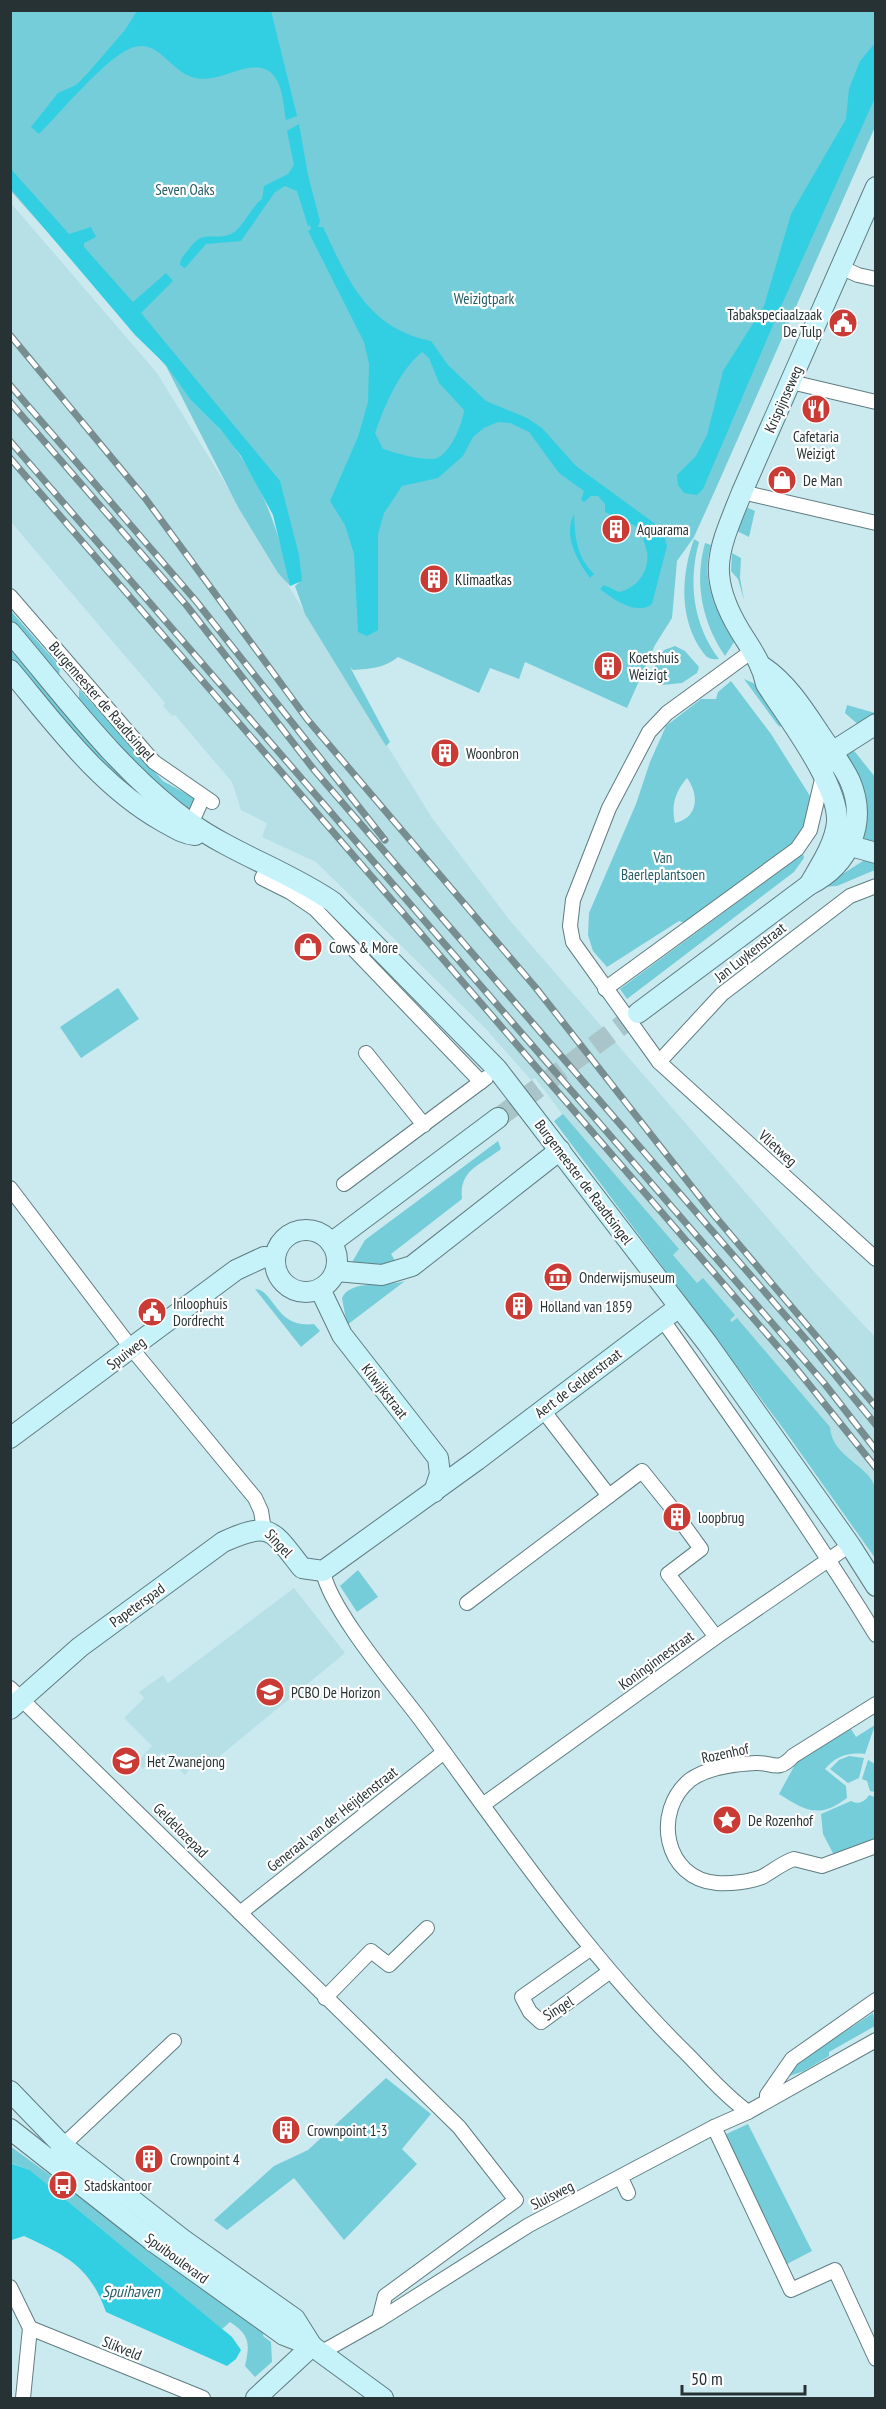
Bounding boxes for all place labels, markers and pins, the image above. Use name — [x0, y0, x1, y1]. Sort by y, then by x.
place label: Tabakspeciaalzaak De Tulp — [727, 305, 822, 341]
public building icon: Tabakspeciaalzaak De Tulp — [827, 307, 859, 339]
restaurant icon: Cafetaria Weizigt — [800, 393, 832, 425]
place label: Cafetaria Weizigt — [793, 427, 839, 463]
shop icon: De Man — [766, 464, 798, 496]
place label: De Man — [803, 471, 842, 490]
building icon: Aquarama — [600, 513, 632, 545]
place label: Aquarama — [637, 520, 689, 539]
building icon: Klimaatkas — [418, 563, 450, 595]
place label: Klimaatkas — [455, 570, 512, 589]
place label: Koetshuis Weizigt — [629, 648, 679, 684]
building icon: Koetshuis Weizigt — [592, 650, 624, 682]
building icon: Woonbron — [429, 737, 461, 769]
place label: Woonbron — [466, 744, 519, 763]
shop icon: Cows & More — [292, 931, 324, 963]
place label: Cows & More — [329, 938, 398, 957]
museum icon: Onderwijsmuseum — [542, 1261, 574, 1293]
place label: Onderwijsmuseum — [579, 1268, 675, 1287]
building icon: Holland van 1859 — [503, 1290, 535, 1322]
place label: Inloophuis Dordrecht — [173, 1294, 228, 1330]
public building icon: Inloophuis Dordrecht — [136, 1296, 168, 1328]
place label: Holland van 1859 — [540, 1297, 632, 1316]
building icon: loopbrug — [661, 1501, 693, 1533]
place label: loopbrug — [698, 1508, 745, 1527]
school or university icon: PCBO De Horizon — [254, 1676, 286, 1708]
place label: PCBO De Horizon — [291, 1683, 380, 1702]
school or university icon: Het Zwanejong — [110, 1745, 142, 1777]
place label: Het Zwanejong — [147, 1752, 225, 1771]
place icon: De Rozenhof — [711, 1804, 743, 1836]
place label: De Rozenhof — [748, 1811, 814, 1830]
building icon: Crownpoint 1-3 — [270, 2114, 302, 2146]
place label: Crownpoint 1-3 — [307, 2121, 388, 2140]
building icon: Crownpoint 4 — [133, 2143, 165, 2175]
place label: Crownpoint 4 — [170, 2150, 240, 2169]
bus stop icon: Stadskantoor — [47, 2169, 79, 2201]
place label: Stadskantoor — [84, 2176, 152, 2195]

